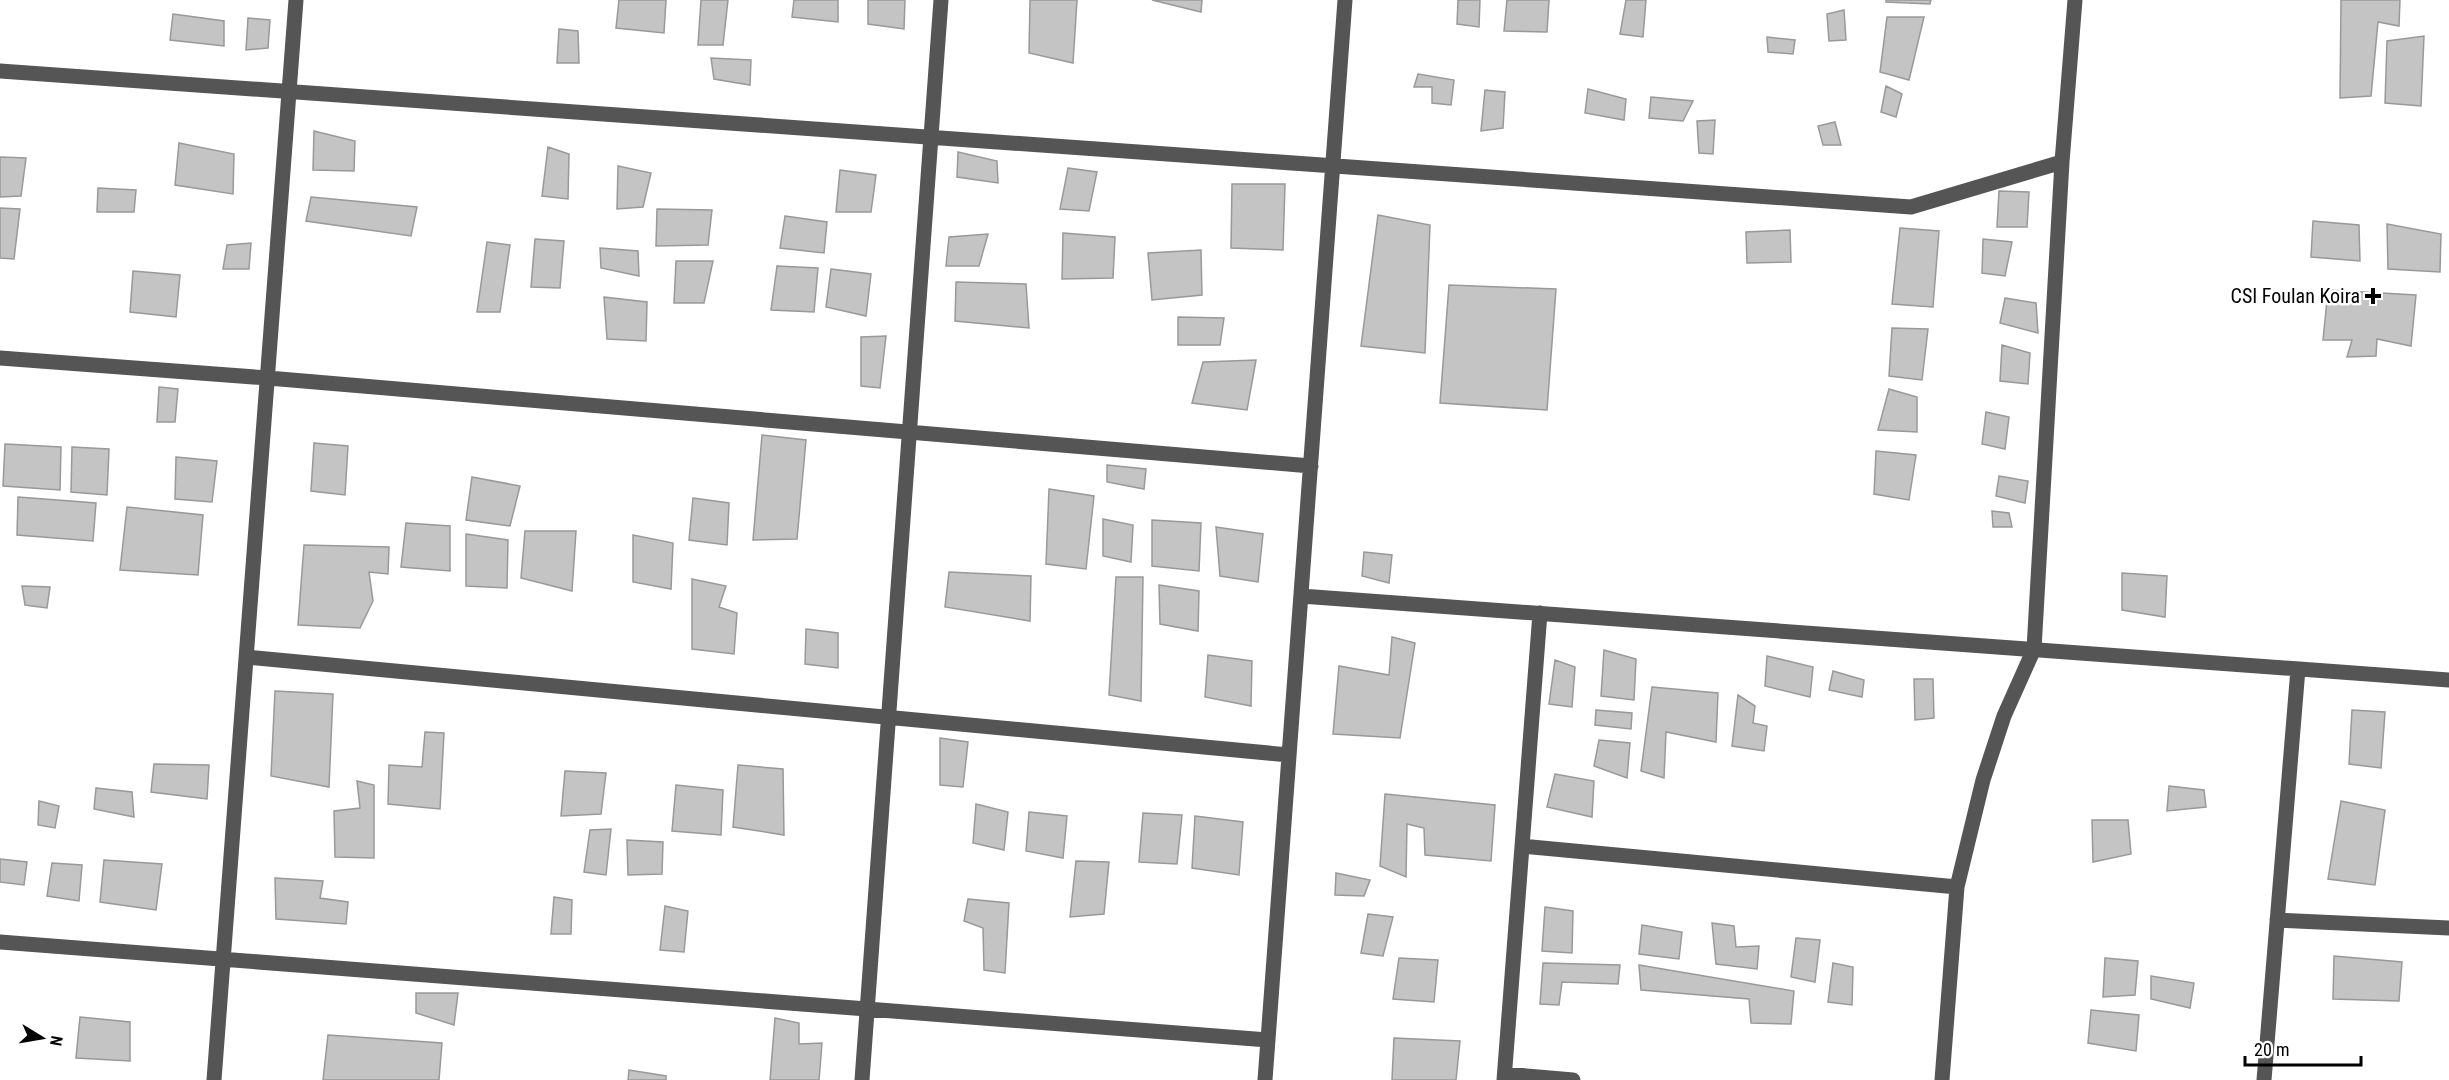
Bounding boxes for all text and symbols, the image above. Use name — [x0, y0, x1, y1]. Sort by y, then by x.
place label: CSI Foulan Koira — [2231, 284, 2360, 308]
marker: CSI Foulan Koira — [2364, 287, 2382, 305]
north arrow — [12, 1008, 72, 1068]
scale bar — [2245, 1029, 2360, 1067]
text: N — [46, 1034, 66, 1047]
text: 20 m — [2254, 1039, 2289, 1060]

